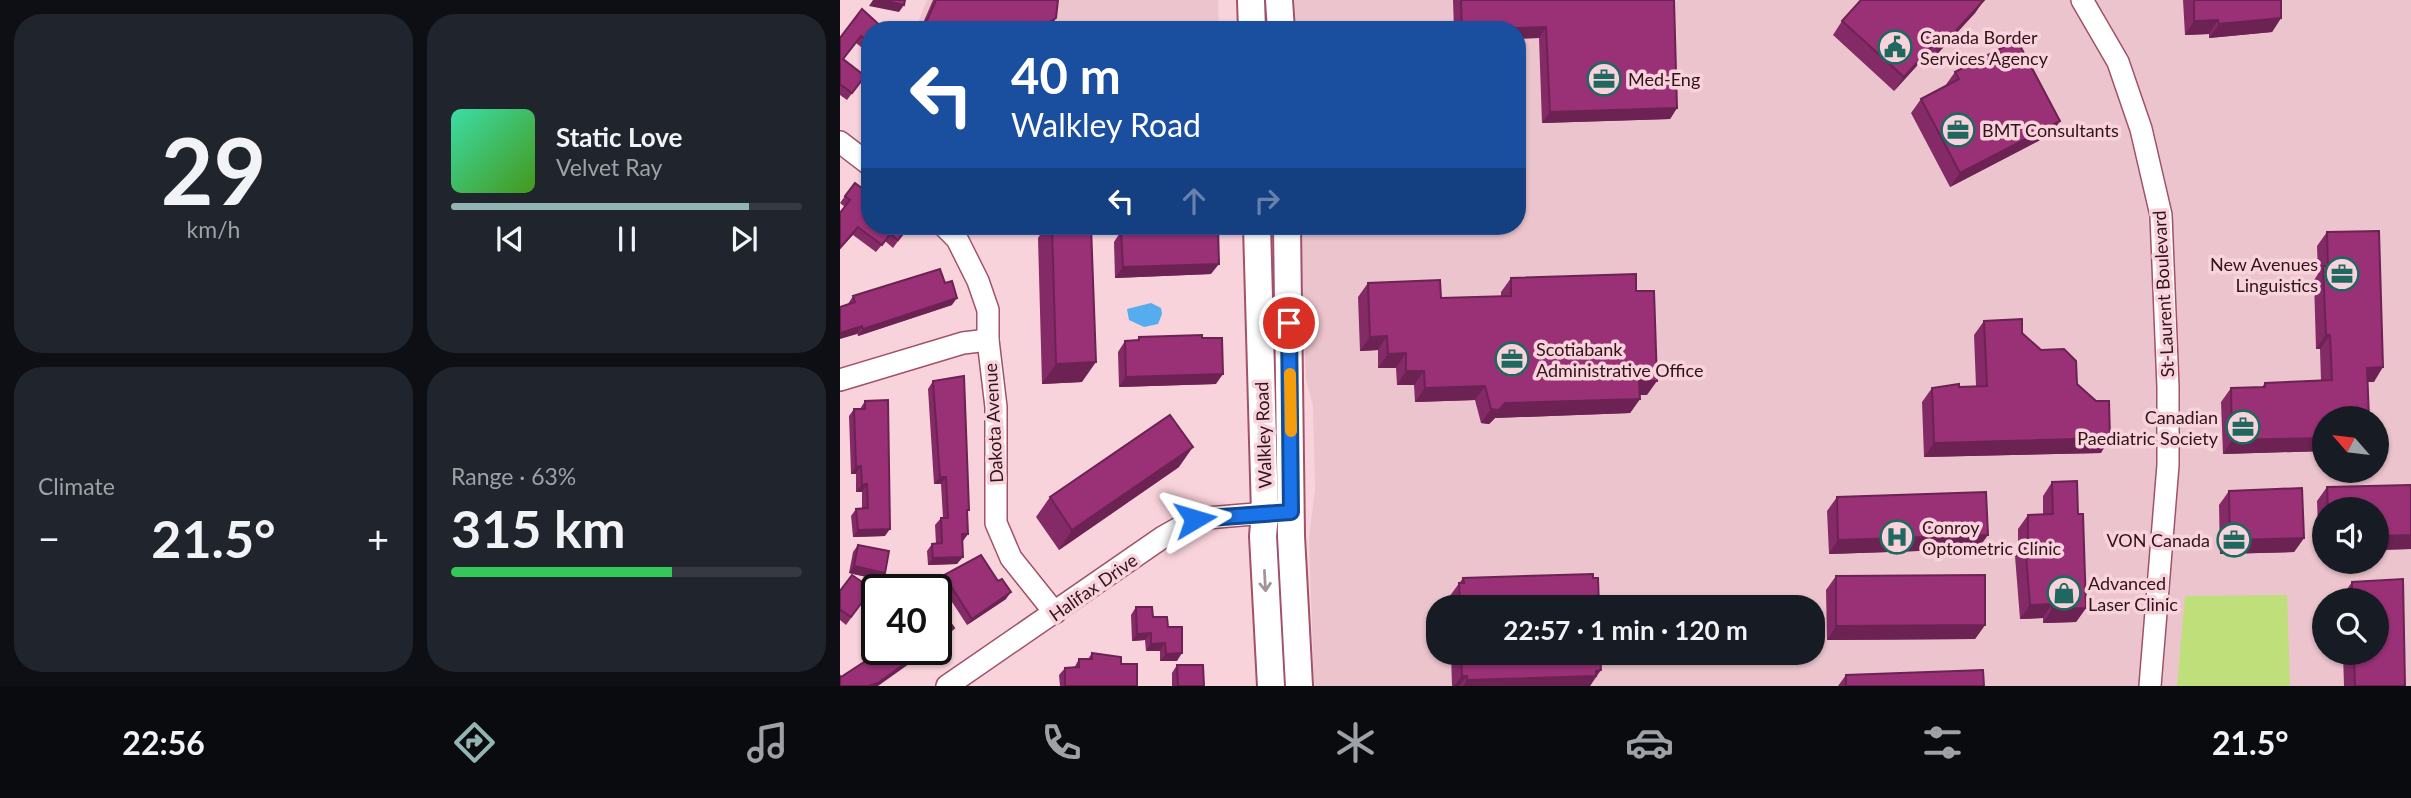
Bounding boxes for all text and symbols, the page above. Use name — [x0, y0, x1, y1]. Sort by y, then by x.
place label: Canada Border Services Agency — [1920, 26, 2049, 69]
public building icon: Canada Border Services Agency — [1876, 28, 1914, 66]
text: 40 m — [1011, 46, 1121, 104]
icon: left — [896, 49, 987, 140]
office icon: Med-Eng — [1585, 60, 1623, 98]
place label: Med-Eng — [1628, 68, 1700, 90]
text: Walkley Road — [1011, 105, 1201, 144]
office icon: BMT Consultants — [1939, 111, 1977, 149]
text: 29 — [161, 115, 266, 224]
place label: BMT Consultants — [1982, 119, 2119, 141]
text: Static Love — [556, 121, 683, 153]
text: Velvet Ray — [556, 153, 662, 181]
icon: left — [1102, 182, 1140, 220]
icon: ahead — [1175, 182, 1213, 220]
icon: right — [1248, 182, 1286, 220]
street label: St-Laurent Boulevard — [2148, 210, 2178, 378]
text: km/h — [187, 215, 240, 243]
icon: previous — [491, 220, 529, 258]
icon: pause — [608, 220, 646, 258]
icon: next — [725, 220, 763, 258]
place label: New Avenues Linguistics — [2210, 253, 2318, 296]
office icon: New Avenues Linguistics — [2323, 255, 2361, 293]
pin — [1259, 293, 1319, 353]
icon: arrive — [1270, 304, 1308, 342]
place label: Scotiabank Administrative Office — [1536, 338, 1704, 381]
office icon: Scotiabank Administrative Office — [1493, 340, 1531, 378]
street label: Dakota Avenue — [979, 362, 1007, 484]
street label: Walkley Road — [1250, 381, 1276, 489]
place label: Canadian Paediatric Society — [2077, 406, 2219, 449]
north arrow — [2312, 406, 2389, 483]
map controls — [2312, 406, 2389, 665]
office icon: Canadian Paediatric Society — [2224, 408, 2262, 446]
text: Range · 63% — [451, 462, 576, 490]
text: Climate — [38, 472, 115, 500]
position arrow — [1158, 482, 1232, 556]
text: 315 km — [451, 497, 625, 559]
button: sound — [2312, 497, 2389, 574]
text: 21.5° — [151, 507, 276, 569]
text: − — [38, 515, 60, 561]
text: + — [367, 515, 389, 561]
place label: Conroy Optometric Clinic — [1922, 516, 2062, 559]
hospital icon: Conroy Optometric Clinic — [1878, 518, 1916, 556]
office icon: VON Canada — [2215, 521, 2253, 559]
place label: VON Canada — [2106, 529, 2210, 551]
street label: Halifax Drive — [1045, 549, 1141, 625]
one-way arrow — [1259, 569, 1272, 592]
place label: Advanced Laser Clinic — [2088, 572, 2178, 615]
speed limit sign: 40 — [861, 574, 952, 665]
shop icon: Advanced Laser Clinic — [2045, 574, 2083, 612]
button: search — [2312, 588, 2389, 665]
text: 22:57 · 1 min · 120 m — [1503, 614, 1748, 646]
icon: directions — [450, 718, 499, 767]
icon: music — [743, 718, 792, 767]
icon: phone — [1037, 718, 1086, 767]
icon: climate — [1331, 718, 1380, 767]
icon: car — [1625, 718, 1674, 767]
icon: filters — [1918, 718, 1967, 767]
text: 22:56 — [122, 723, 205, 762]
text: 21.5° — [2212, 723, 2289, 762]

